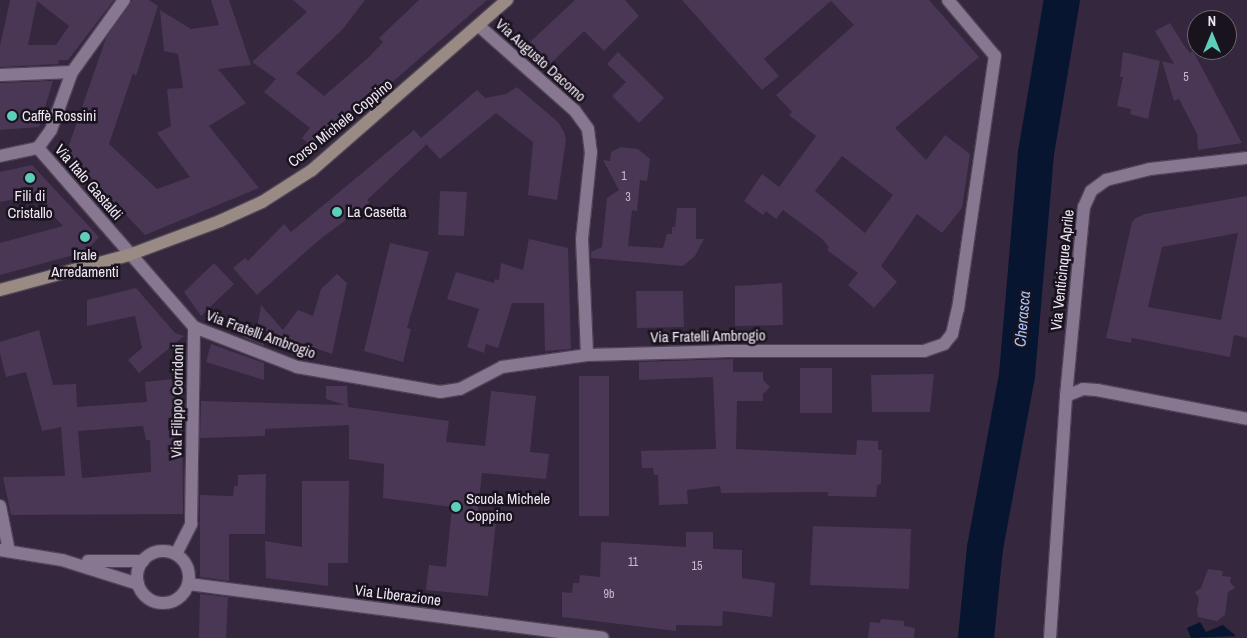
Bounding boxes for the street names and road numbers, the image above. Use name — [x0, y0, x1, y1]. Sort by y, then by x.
street label: Via Augusto Dacomo — [492, 14, 590, 106]
street label: Corso Michele Coppino — [284, 75, 396, 171]
street label: Via Italo Gastaldi — [51, 141, 127, 223]
street label: Via Venticinque Aprile — [1047, 208, 1077, 332]
street label: Via Fratelli Ambrogio — [203, 306, 319, 362]
street label: Via Fratelli Ambrogio — [650, 326, 766, 346]
street label: Via Filippo Corridoni — [167, 344, 187, 458]
street label: Via Liberazione — [354, 581, 442, 609]

